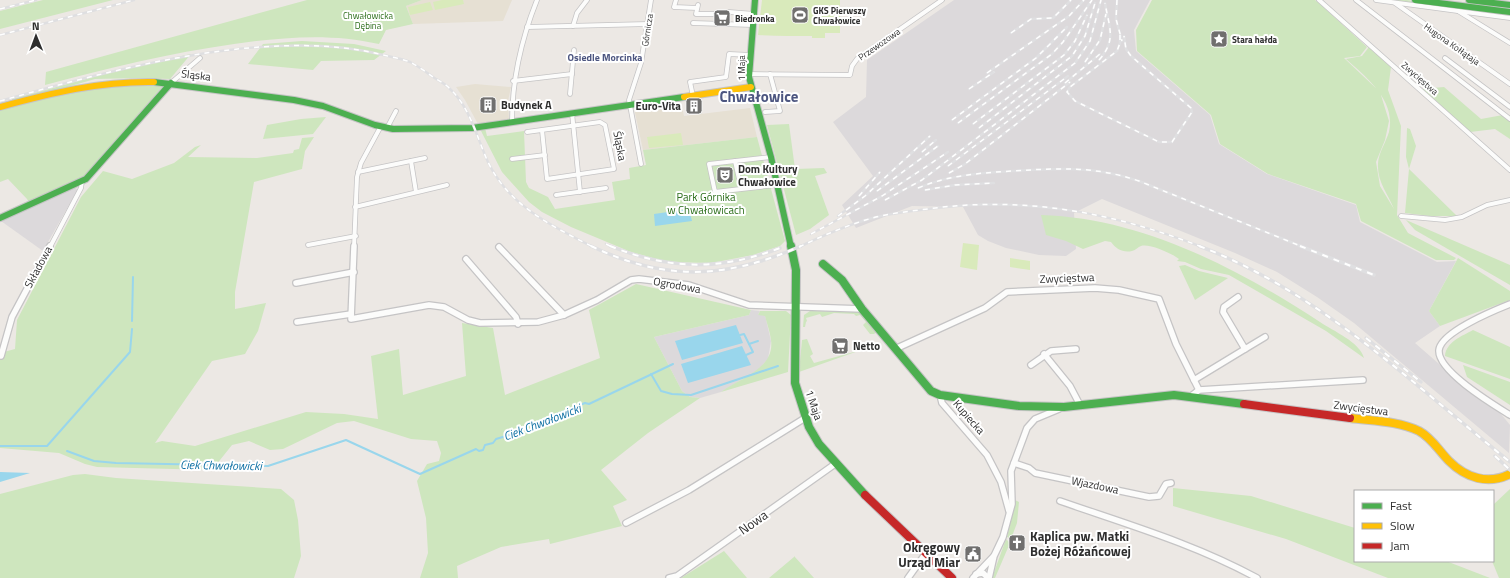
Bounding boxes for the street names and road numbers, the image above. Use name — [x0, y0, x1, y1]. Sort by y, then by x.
street label: Górnicza — [638, 12, 656, 47]
street label: Hugona Kołłątaja — [1421, 20, 1483, 68]
street label: Przewozowa — [855, 24, 903, 63]
street label: 1 Maja — [735, 55, 748, 81]
street label: Zwycięstwa — [1399, 58, 1442, 98]
street label: Śląska — [180, 65, 212, 85]
street label: Śląska — [609, 130, 631, 163]
street label: Składowa — [20, 243, 56, 291]
street label: Zwycięstwa — [1039, 269, 1095, 287]
street label: Ogrodowa — [652, 273, 702, 297]
street label: 1 Maja — [801, 388, 827, 423]
street label: Kupiecka — [949, 396, 989, 438]
street label: Zwycięstwa — [1333, 397, 1390, 419]
street label: Wjazdowa — [1070, 472, 1121, 498]
street label: Nowa — [734, 504, 772, 539]

